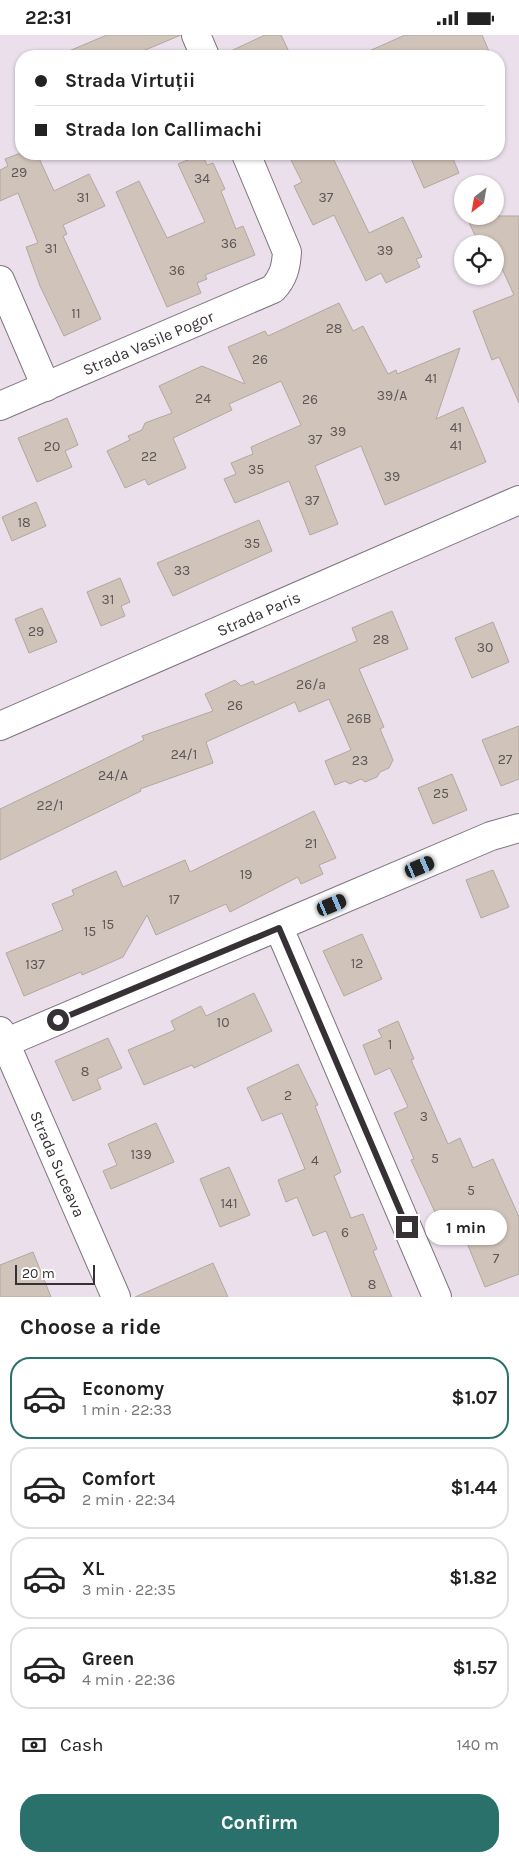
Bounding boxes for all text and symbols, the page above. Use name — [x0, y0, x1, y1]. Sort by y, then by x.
text: 22:31 — [25, 7, 72, 29]
text: Strada Virtuții — [65, 70, 195, 92]
text: Strada Ion Callimachi — [65, 119, 262, 141]
house number: 29 — [11, 164, 27, 181]
house number: 34 — [194, 170, 210, 187]
north arrow — [454, 175, 504, 225]
map controls — [454, 175, 504, 285]
house number: 31 — [77, 189, 89, 206]
house number: 37 — [319, 189, 334, 206]
house number: 36 — [221, 235, 237, 252]
button: locate — [454, 235, 504, 285]
house number: 31 — [45, 240, 57, 257]
house number: 39 — [377, 242, 393, 259]
house number: 36 — [169, 262, 185, 279]
house number: 11 — [71, 305, 81, 322]
street label: Strada Vasile Pogor — [80, 307, 217, 379]
house number: 28 — [326, 320, 342, 337]
house number: 26 — [252, 351, 268, 368]
house number: 41 — [425, 370, 437, 387]
house number: 39/A — [377, 387, 407, 404]
house number: 24 — [195, 390, 211, 407]
house number: 26 — [302, 391, 318, 408]
house number: 41 — [450, 419, 462, 436]
house number: 39 — [330, 423, 346, 440]
house number: 37 — [308, 431, 323, 448]
house number: 41 — [450, 437, 462, 454]
house number: 20 — [44, 438, 60, 455]
house number: 22 — [141, 448, 157, 465]
house number: 35 — [248, 461, 264, 478]
house number: 39 — [384, 468, 400, 485]
house number: 37 — [305, 492, 320, 509]
house number: 18 — [17, 514, 31, 531]
house number: 35 — [244, 535, 260, 552]
house number: 33 — [174, 562, 190, 579]
street label: Strada Paris — [214, 587, 303, 640]
house number: 31 — [102, 591, 114, 608]
house number: 29 — [28, 623, 44, 640]
house number: 28 — [373, 631, 389, 648]
house number: 30 — [477, 639, 493, 656]
house number: 26/a — [296, 676, 326, 693]
house number: 26 — [227, 697, 243, 714]
house number: 26B — [347, 710, 371, 727]
house number: 24/1 — [171, 746, 197, 763]
house number: 27 — [498, 751, 513, 768]
house number: 23 — [352, 752, 368, 769]
house number: 24/A — [98, 767, 128, 784]
house number: 25 — [433, 785, 449, 802]
house number: 22/1 — [37, 797, 63, 814]
house number: 21 — [305, 835, 317, 852]
car — [403, 854, 436, 880]
house number: 19 — [240, 866, 252, 883]
house number: 17 — [168, 891, 180, 908]
car — [315, 892, 348, 918]
house number: 15 — [102, 916, 114, 933]
house number: 15 — [84, 923, 96, 940]
house number: 12 — [351, 955, 363, 972]
house number: 137 — [25, 956, 45, 973]
route start — [47, 1009, 69, 1031]
house number: 10 — [217, 1014, 229, 1031]
house number: 1 — [388, 1036, 392, 1053]
house number: 8 — [81, 1063, 89, 1080]
house number: 2 — [284, 1087, 292, 1104]
street label: Strada Suceava — [26, 1108, 89, 1220]
house number: 3 — [420, 1108, 428, 1125]
house number: 139 — [130, 1146, 152, 1163]
house number: 5 — [431, 1150, 439, 1167]
house number: 4 — [311, 1152, 319, 1169]
house number: 5 — [467, 1182, 475, 1199]
house number: 141 — [220, 1195, 238, 1212]
callout: 1 min — [424, 1209, 507, 1245]
route end — [396, 1216, 418, 1238]
text: 1 min — [446, 1218, 486, 1237]
house number: 6 — [341, 1224, 349, 1241]
house number: 7 — [493, 1250, 500, 1267]
scale bar — [15, 1262, 95, 1285]
text: 20 m — [22, 1265, 55, 1282]
house number: 8 — [368, 1276, 376, 1293]
text: Choose a ride — [20, 1314, 161, 1340]
icon: car — [22, 1376, 67, 1421]
text: Economy — [82, 1378, 164, 1400]
text: $1.07 — [452, 1387, 497, 1409]
text: 1 min · 22:33 — [82, 1400, 172, 1419]
icon: car — [22, 1466, 67, 1511]
text: Comfort — [82, 1468, 156, 1490]
text: $1.44 — [450, 1477, 497, 1499]
text: 2 min · 22:34 — [82, 1490, 176, 1509]
icon: car — [22, 1556, 67, 1601]
text: XL — [82, 1558, 104, 1580]
text: $1.82 — [449, 1567, 497, 1589]
text: 3 min · 22:35 — [82, 1580, 176, 1599]
icon: car — [22, 1646, 67, 1691]
text: Green — [82, 1648, 134, 1670]
text: $1.57 — [453, 1657, 497, 1679]
text: 4 min · 22:36 — [82, 1670, 175, 1689]
icon: cash — [20, 1731, 48, 1759]
text: Cash — [60, 1734, 104, 1756]
text: 140 m — [457, 1735, 499, 1754]
button: Confirm — [20, 1794, 499, 1852]

